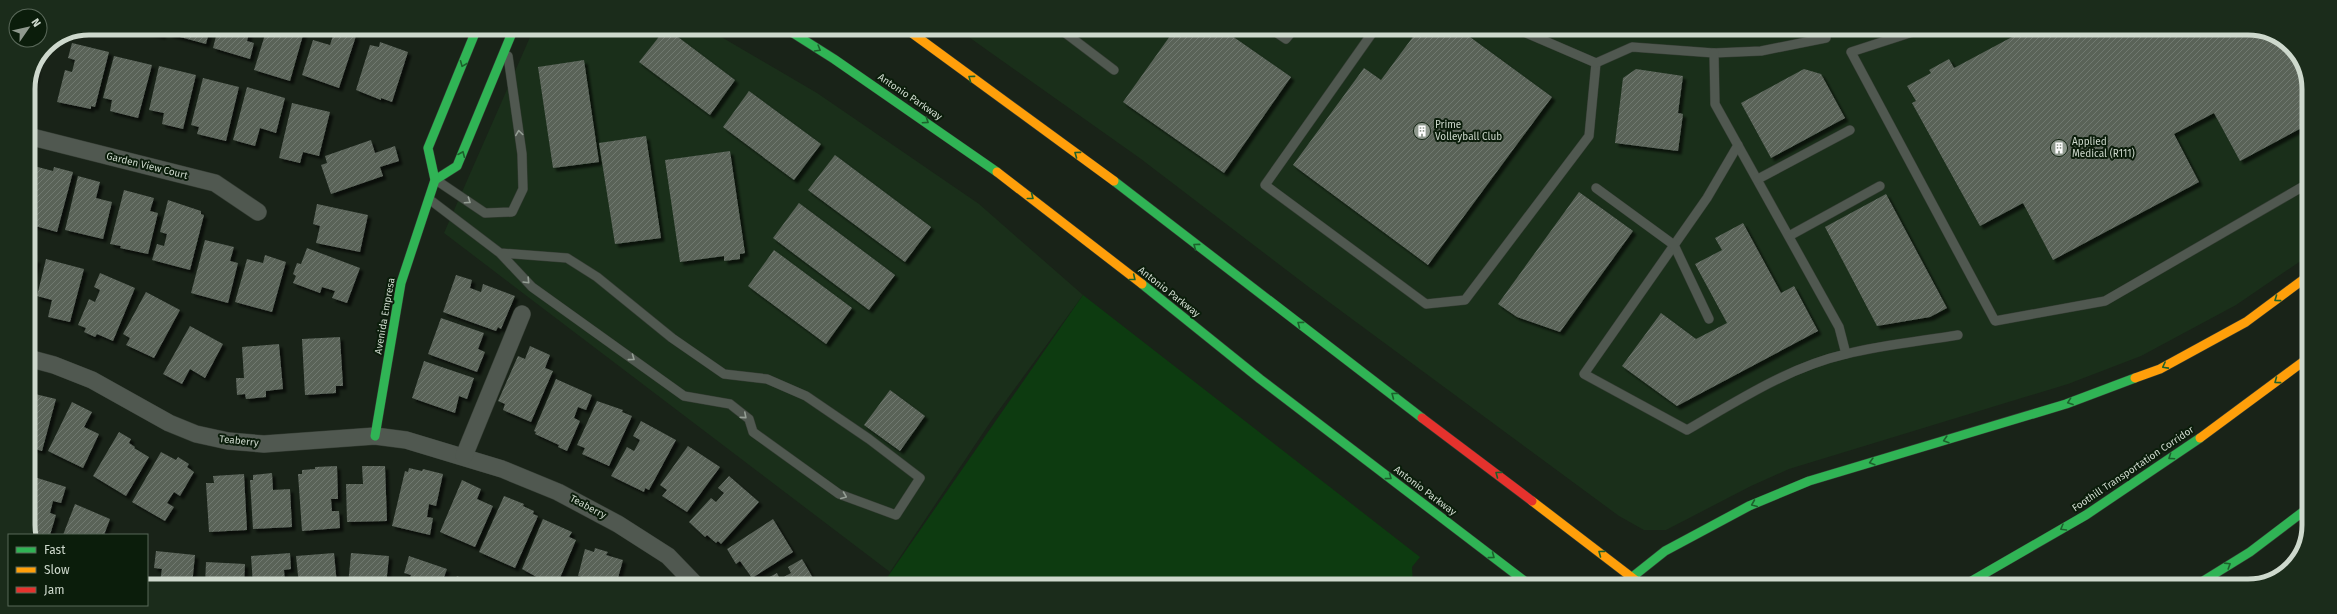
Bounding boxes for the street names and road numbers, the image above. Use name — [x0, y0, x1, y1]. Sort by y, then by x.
street label: Antonio Parkway — [876, 71, 945, 123]
street label: Garden View Court — [105, 150, 189, 182]
street label: Antonio Parkway — [1136, 264, 1202, 320]
street label: Avenida Empresa — [372, 277, 398, 355]
street label: Foothill Transportation Corridor — [2070, 424, 2196, 514]
street label: Teaberry — [219, 433, 259, 449]
street label: Antonio Parkway — [1391, 464, 1459, 518]
street label: Teaberry — [568, 492, 608, 522]

